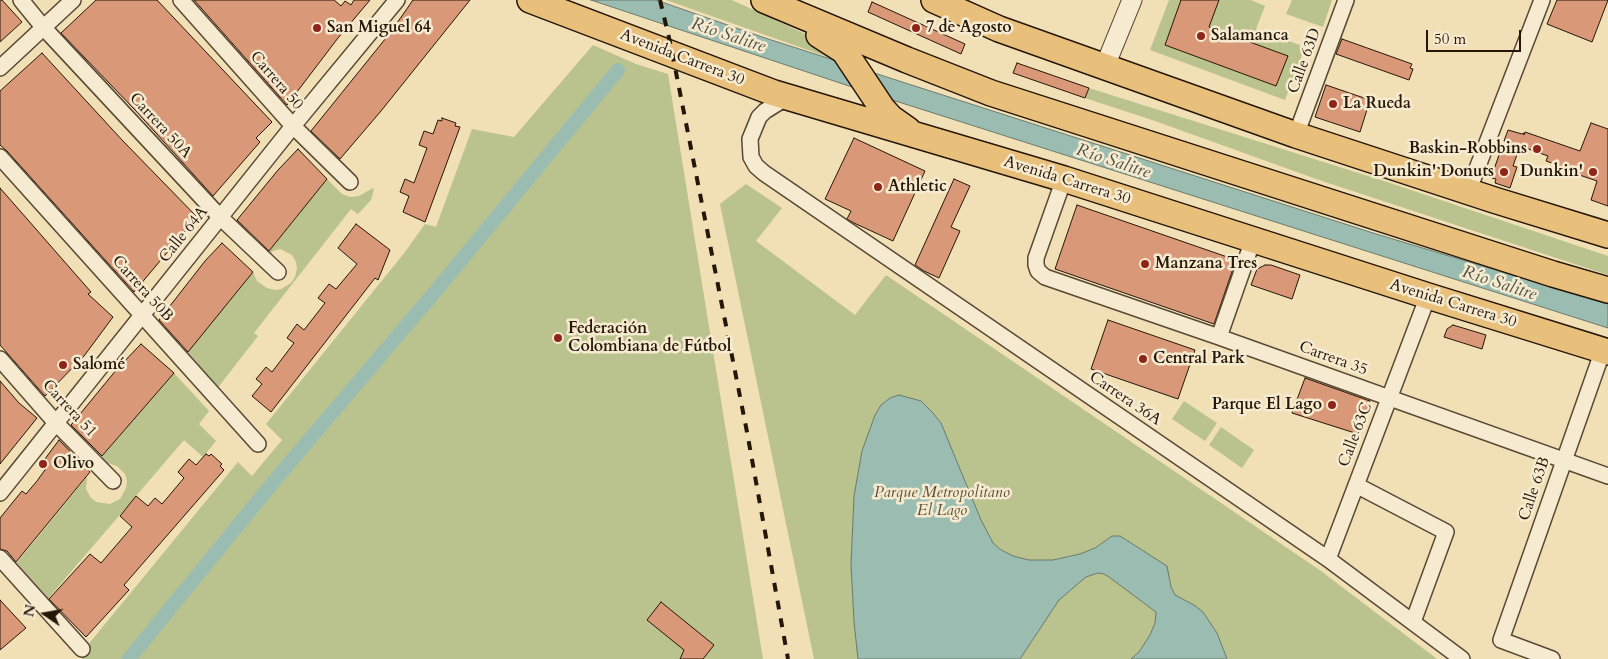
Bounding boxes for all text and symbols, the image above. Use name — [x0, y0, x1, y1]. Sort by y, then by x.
water label: Río Salitre — [688, 14, 768, 58]
place label: San Miguel 64 — [327, 18, 431, 38]
place label: 7 de Agosto — [926, 18, 1012, 38]
scale bar — [1428, 20, 1523, 52]
marker: San Miguel 64 — [311, 22, 323, 34]
marker: 7 de Agosto — [910, 22, 922, 34]
street label: Avenida Carrera 30 — [617, 25, 747, 91]
place label: Salamanca — [1211, 26, 1289, 46]
street label: Calle 63D — [1284, 26, 1326, 96]
text: 50 m — [1434, 29, 1466, 49]
marker: Salamanca — [1195, 30, 1207, 42]
street label: Carrera 50 — [245, 48, 307, 114]
street label: Carrera 50A — [125, 89, 195, 163]
place label: La Rueda — [1343, 94, 1411, 114]
marker: La Rueda — [1327, 98, 1339, 110]
place label: Baskin-Robbins — [1409, 139, 1527, 159]
water label: Río Salitre — [1073, 140, 1153, 184]
marker: Baskin-Robbins — [1531, 143, 1543, 155]
street label: Avenida Carrera 30 — [1001, 153, 1133, 209]
place label: Dunkin' Donuts — [1373, 162, 1494, 182]
place label: Dunkin' — [1520, 162, 1583, 182]
marker: Dunkin' Donuts — [1498, 166, 1510, 178]
marker: Dunkin' — [1587, 166, 1599, 178]
place label: Athletic — [888, 177, 947, 197]
marker: Athletic — [872, 181, 884, 193]
street label: Calle 64A — [156, 203, 212, 267]
street label: Carrera 50B — [107, 252, 177, 326]
place label: Manzana Tres — [1155, 254, 1257, 274]
marker: Manzana Tres — [1139, 258, 1151, 270]
water label: Río Salitre — [1459, 262, 1539, 306]
street label: Avenida Carrera 30 — [1387, 276, 1519, 332]
place label: Federación Colombiana de Fútbol — [568, 319, 732, 357]
marker: Federación Colombiana de Fútbol — [552, 332, 564, 344]
street label: Carrera 35 — [1296, 338, 1370, 380]
place label: Central Park — [1153, 349, 1245, 369]
marker: Central Park — [1137, 353, 1149, 365]
place label: Salomé — [73, 355, 125, 375]
marker: Salomé — [57, 359, 69, 371]
street label: Carrera 36A — [1085, 368, 1165, 430]
street label: Carrera 51 — [38, 376, 100, 442]
place label: Parque El Lago — [1212, 395, 1322, 415]
marker: Parque El Lago — [1326, 399, 1338, 411]
street label: Calle 63C — [1335, 400, 1377, 470]
place label: Olivo — [53, 454, 94, 474]
street label: Calle 63B — [1515, 455, 1555, 523]
marker: Olivo — [37, 458, 49, 470]
park label: Parque Metropolitano El Lago — [874, 483, 1010, 521]
north arrow — [20, 589, 70, 639]
text: N — [19, 603, 40, 619]

